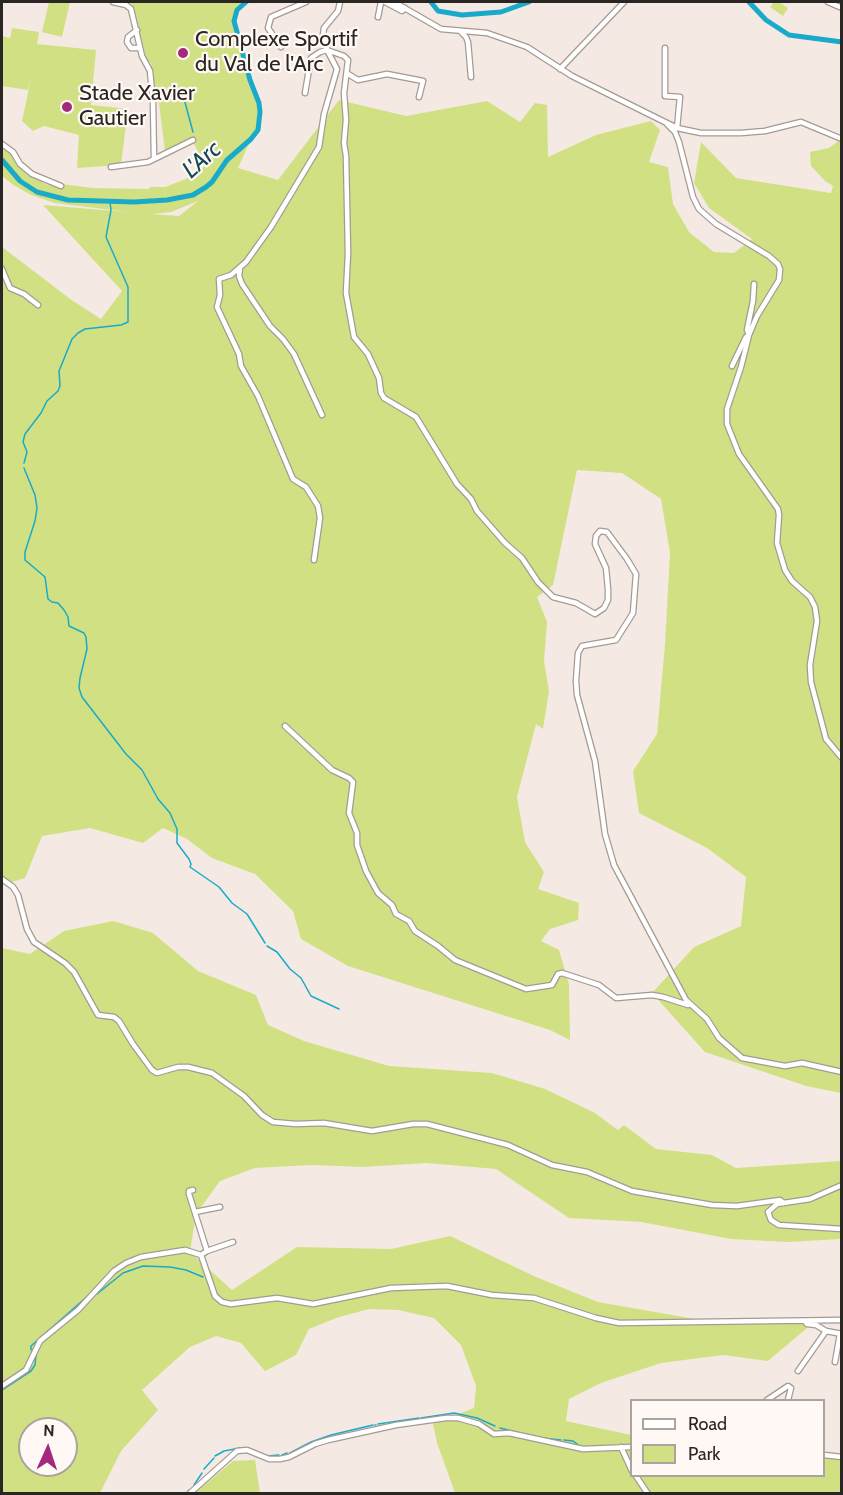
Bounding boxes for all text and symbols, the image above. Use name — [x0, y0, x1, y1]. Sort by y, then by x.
place label: Complexe Sportif du Val de l'Arc — [195, 27, 358, 78]
marker: Complexe Sportif du Val de l'Arc — [176, 46, 190, 60]
place label: Stade Xavier Gautier — [79, 81, 195, 132]
marker: Stade Xavier Gautier — [60, 100, 74, 114]
water label: L'Arc — [177, 135, 227, 185]
legend — [630, 1399, 825, 1477]
text: Road — [688, 1413, 727, 1435]
north arrow — [18, 1417, 78, 1477]
text: N — [43, 1421, 55, 1440]
text: Park — [688, 1443, 720, 1465]

